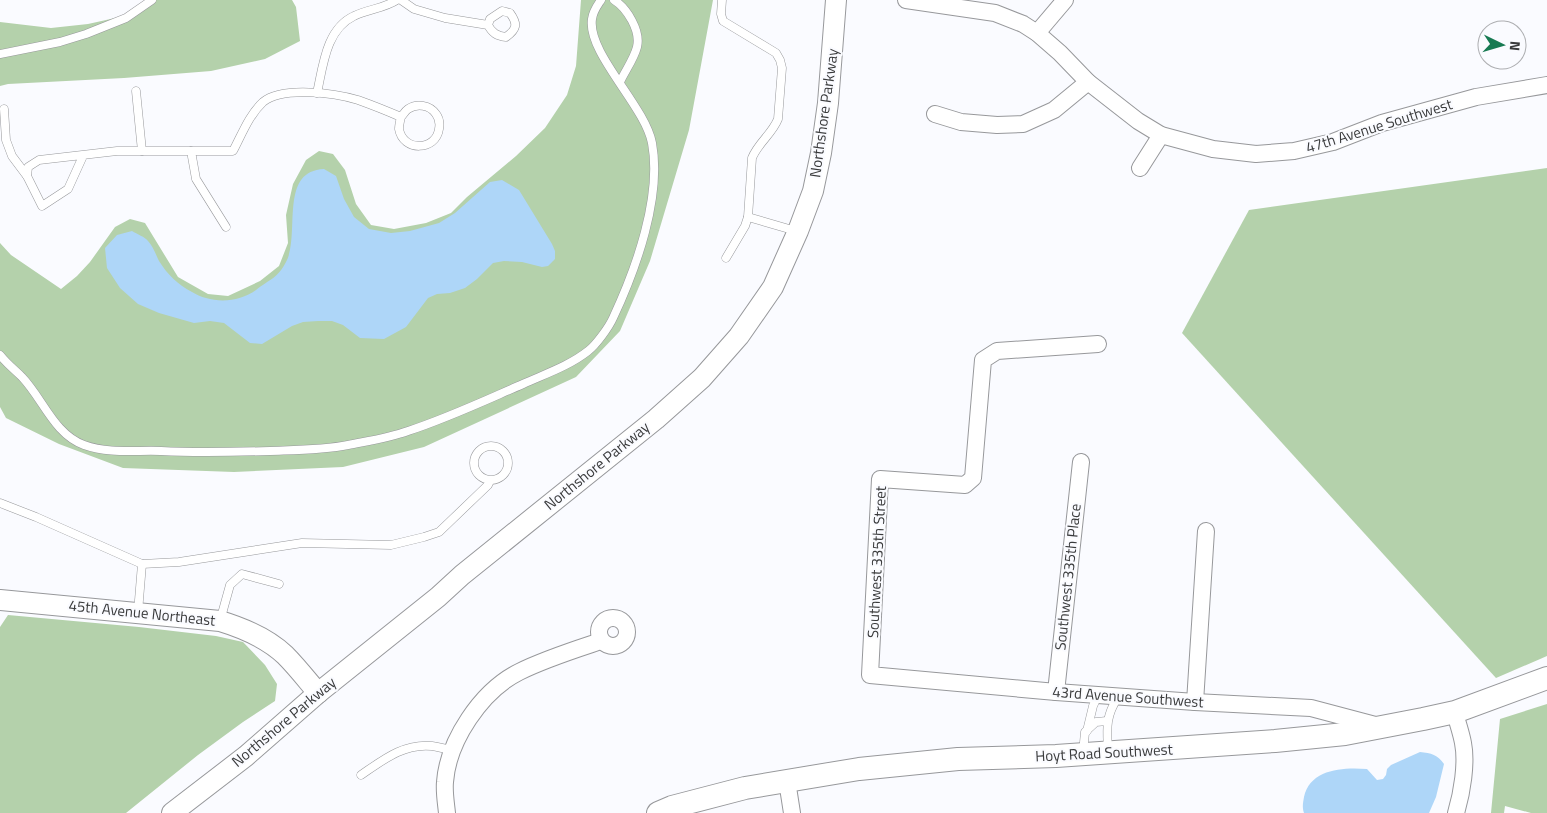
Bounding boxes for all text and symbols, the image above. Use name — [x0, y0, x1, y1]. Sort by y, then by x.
north arrow — [1477, 20, 1527, 70]
text: N — [1505, 40, 1526, 52]
street label: Northshore Parkway — [803, 47, 844, 179]
street label: 47th Avenue Southwest — [1303, 92, 1456, 159]
street label: Northshore Parkway — [539, 416, 654, 515]
street label: Southwest 335th Street — [861, 485, 892, 639]
street label: Southwest 335th Place — [1048, 502, 1087, 651]
street label: 45th Avenue Northeast — [68, 593, 217, 632]
street label: Northshore Parkway — [226, 671, 341, 772]
street label: 43rd Avenue Southwest — [1052, 680, 1205, 713]
street label: Hoyt Road Southwest — [1035, 737, 1174, 768]

